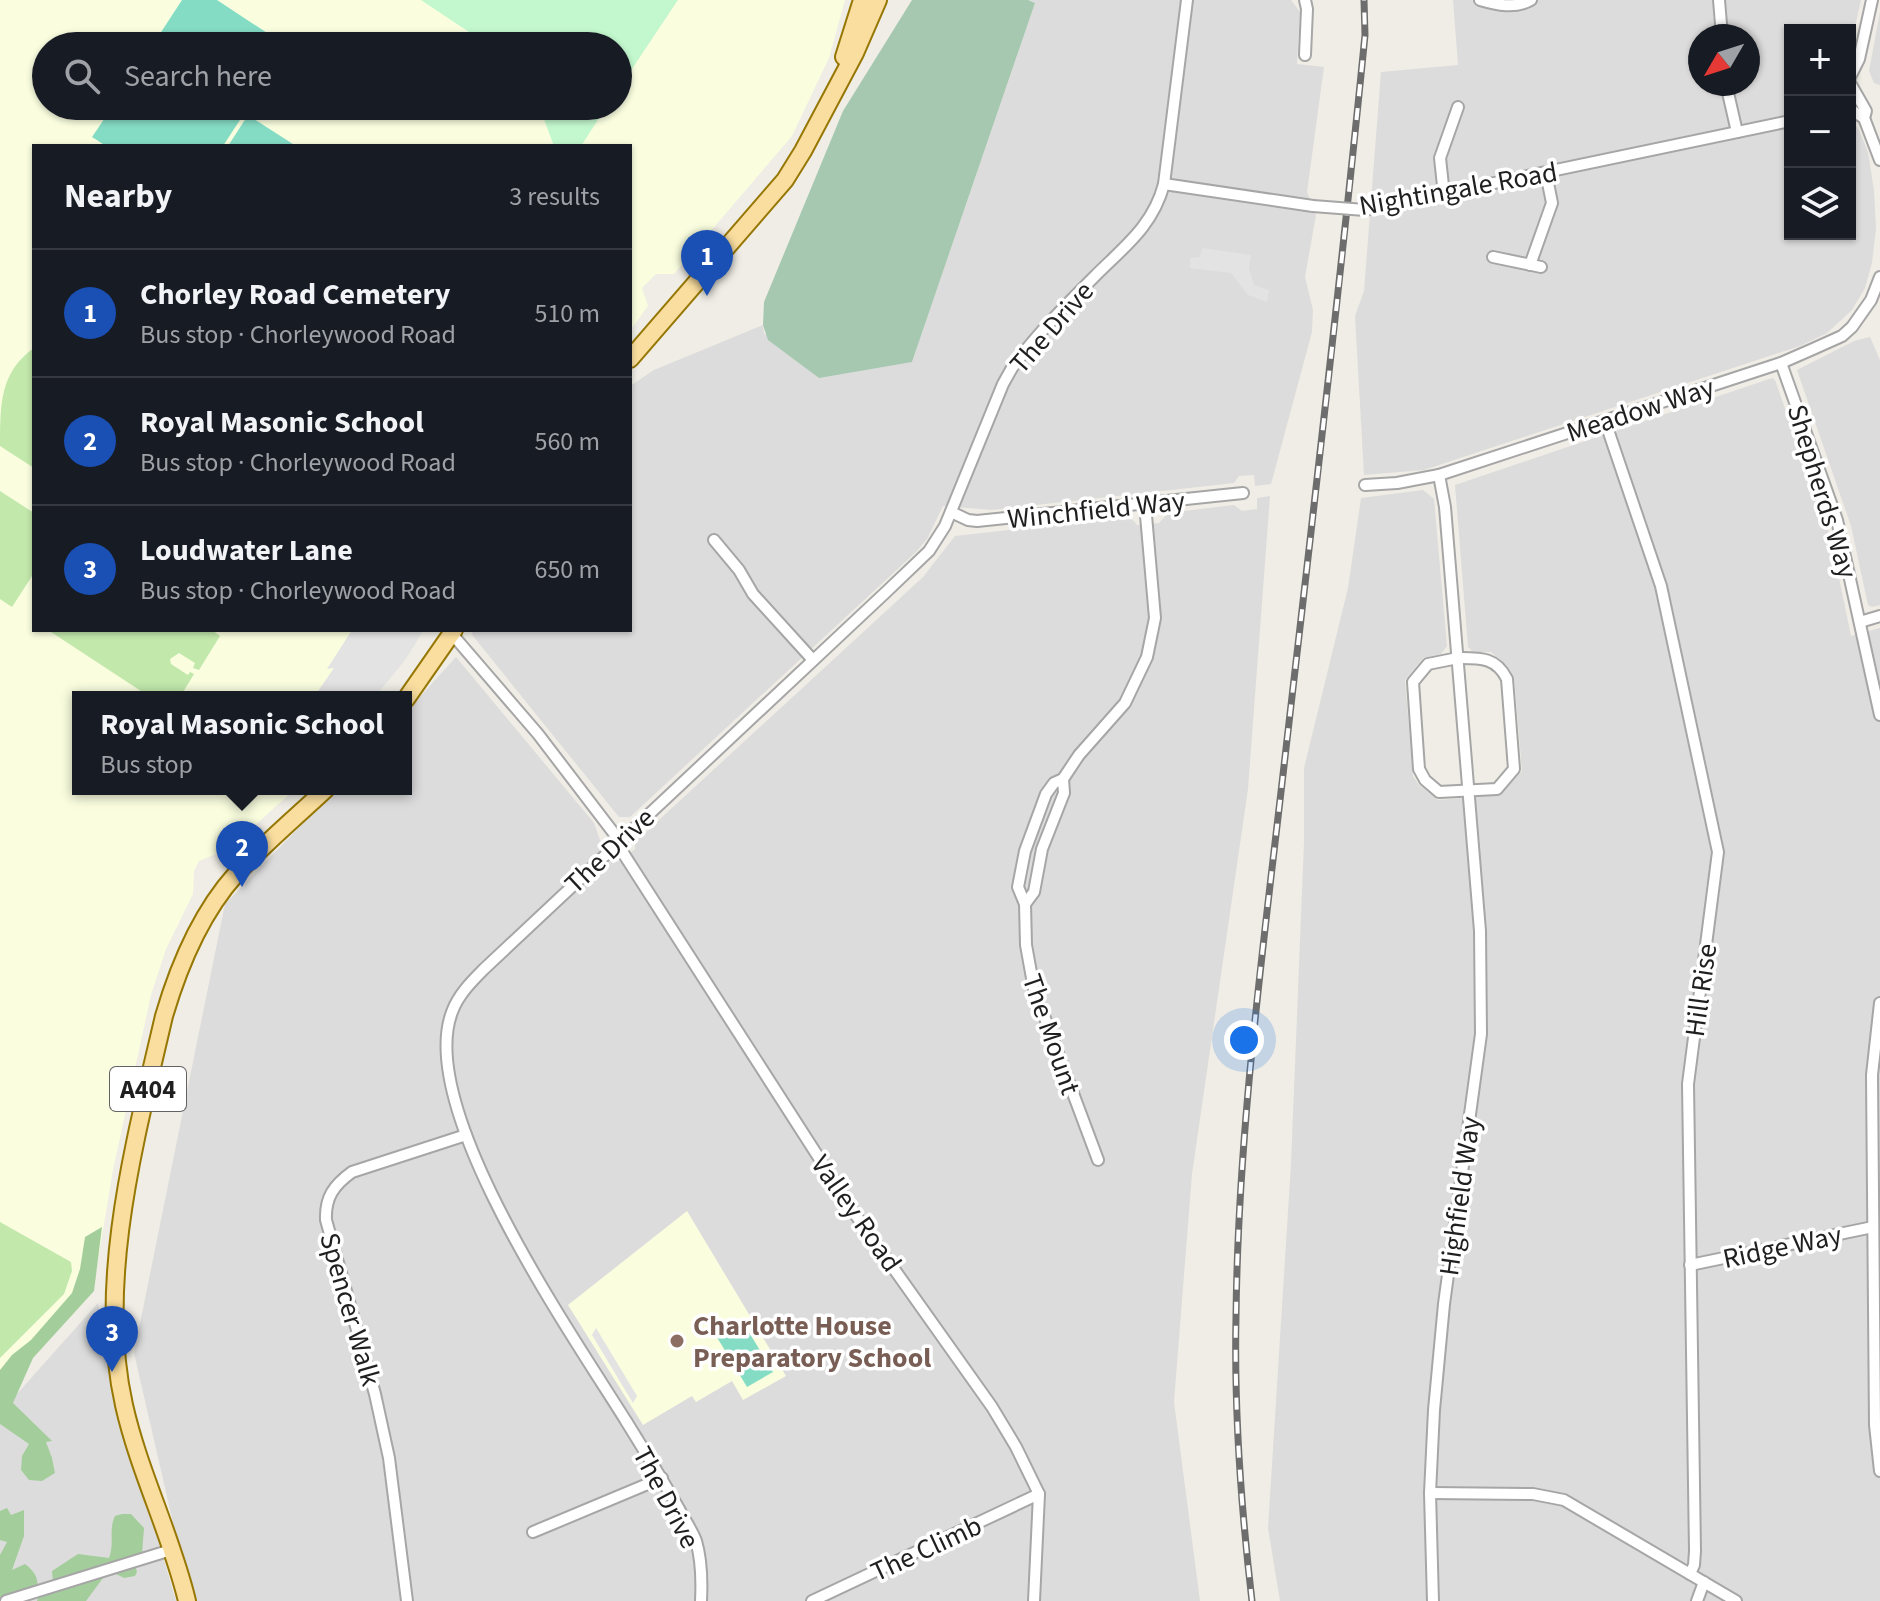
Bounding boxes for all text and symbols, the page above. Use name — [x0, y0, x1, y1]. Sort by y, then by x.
north arrow — [1688, 24, 1760, 96]
map controls — [1784, 24, 1856, 240]
button: + — [1784, 24, 1856, 96]
search box — [32, 32, 632, 120]
icon: search — [60, 54, 104, 98]
text: Search here — [124, 55, 272, 98]
button: − — [1784, 96, 1856, 168]
street label: Nightingale Road — [1356, 152, 1560, 226]
button: layers — [1784, 168, 1856, 240]
text: Nearby — [64, 172, 172, 221]
text: 3 results — [509, 178, 600, 215]
pin: 1 — [681, 230, 733, 296]
text: Chorley Road Cemetery — [140, 273, 450, 316]
street label: The Drive — [1000, 273, 1103, 382]
text: 1 — [83, 295, 97, 332]
text: 510 m — [534, 295, 600, 332]
text: Bus stop · Chorleywood Road — [140, 316, 456, 353]
street label: Meadow Way — [1561, 367, 1719, 453]
street label: Shepherds Way — [1777, 399, 1867, 583]
text: Royal Masonic School — [140, 401, 424, 444]
text: 2 — [83, 423, 97, 460]
text: 560 m — [534, 423, 600, 460]
text: Bus stop · Chorleywood Road — [140, 444, 456, 481]
street label: Winchfield Way — [1005, 481, 1187, 539]
text: Loudwater Lane — [140, 529, 353, 572]
text: 3 — [83, 551, 97, 588]
text: 650 m — [534, 551, 600, 588]
text: Bus stop · Chorleywood Road — [140, 572, 456, 609]
popup — [72, 691, 412, 795]
text: Royal Masonic School — [100, 703, 384, 746]
text: Bus stop — [100, 746, 193, 783]
street label: The Drive — [556, 798, 664, 903]
pin: 2 — [216, 821, 268, 887]
street label: Hill Rise — [1675, 941, 1727, 1039]
street label: The Mount — [1012, 969, 1091, 1101]
your location — [1224, 1020, 1264, 1060]
road number: A404 — [110, 1067, 186, 1111]
street label: Highfield Way — [1429, 1114, 1491, 1278]
street label: Valley Road — [801, 1147, 911, 1280]
street label: Ridge Way — [1719, 1215, 1845, 1279]
street label: Spencer Walk — [309, 1228, 391, 1391]
pin: 3 — [86, 1306, 138, 1372]
place label: Charlotte House Preparatory School — [693, 1306, 931, 1378]
marker: Charlotte House Preparatory School — [668, 1332, 686, 1350]
street label: The Drive — [623, 1439, 710, 1556]
street label: The Climb — [864, 1506, 989, 1592]

